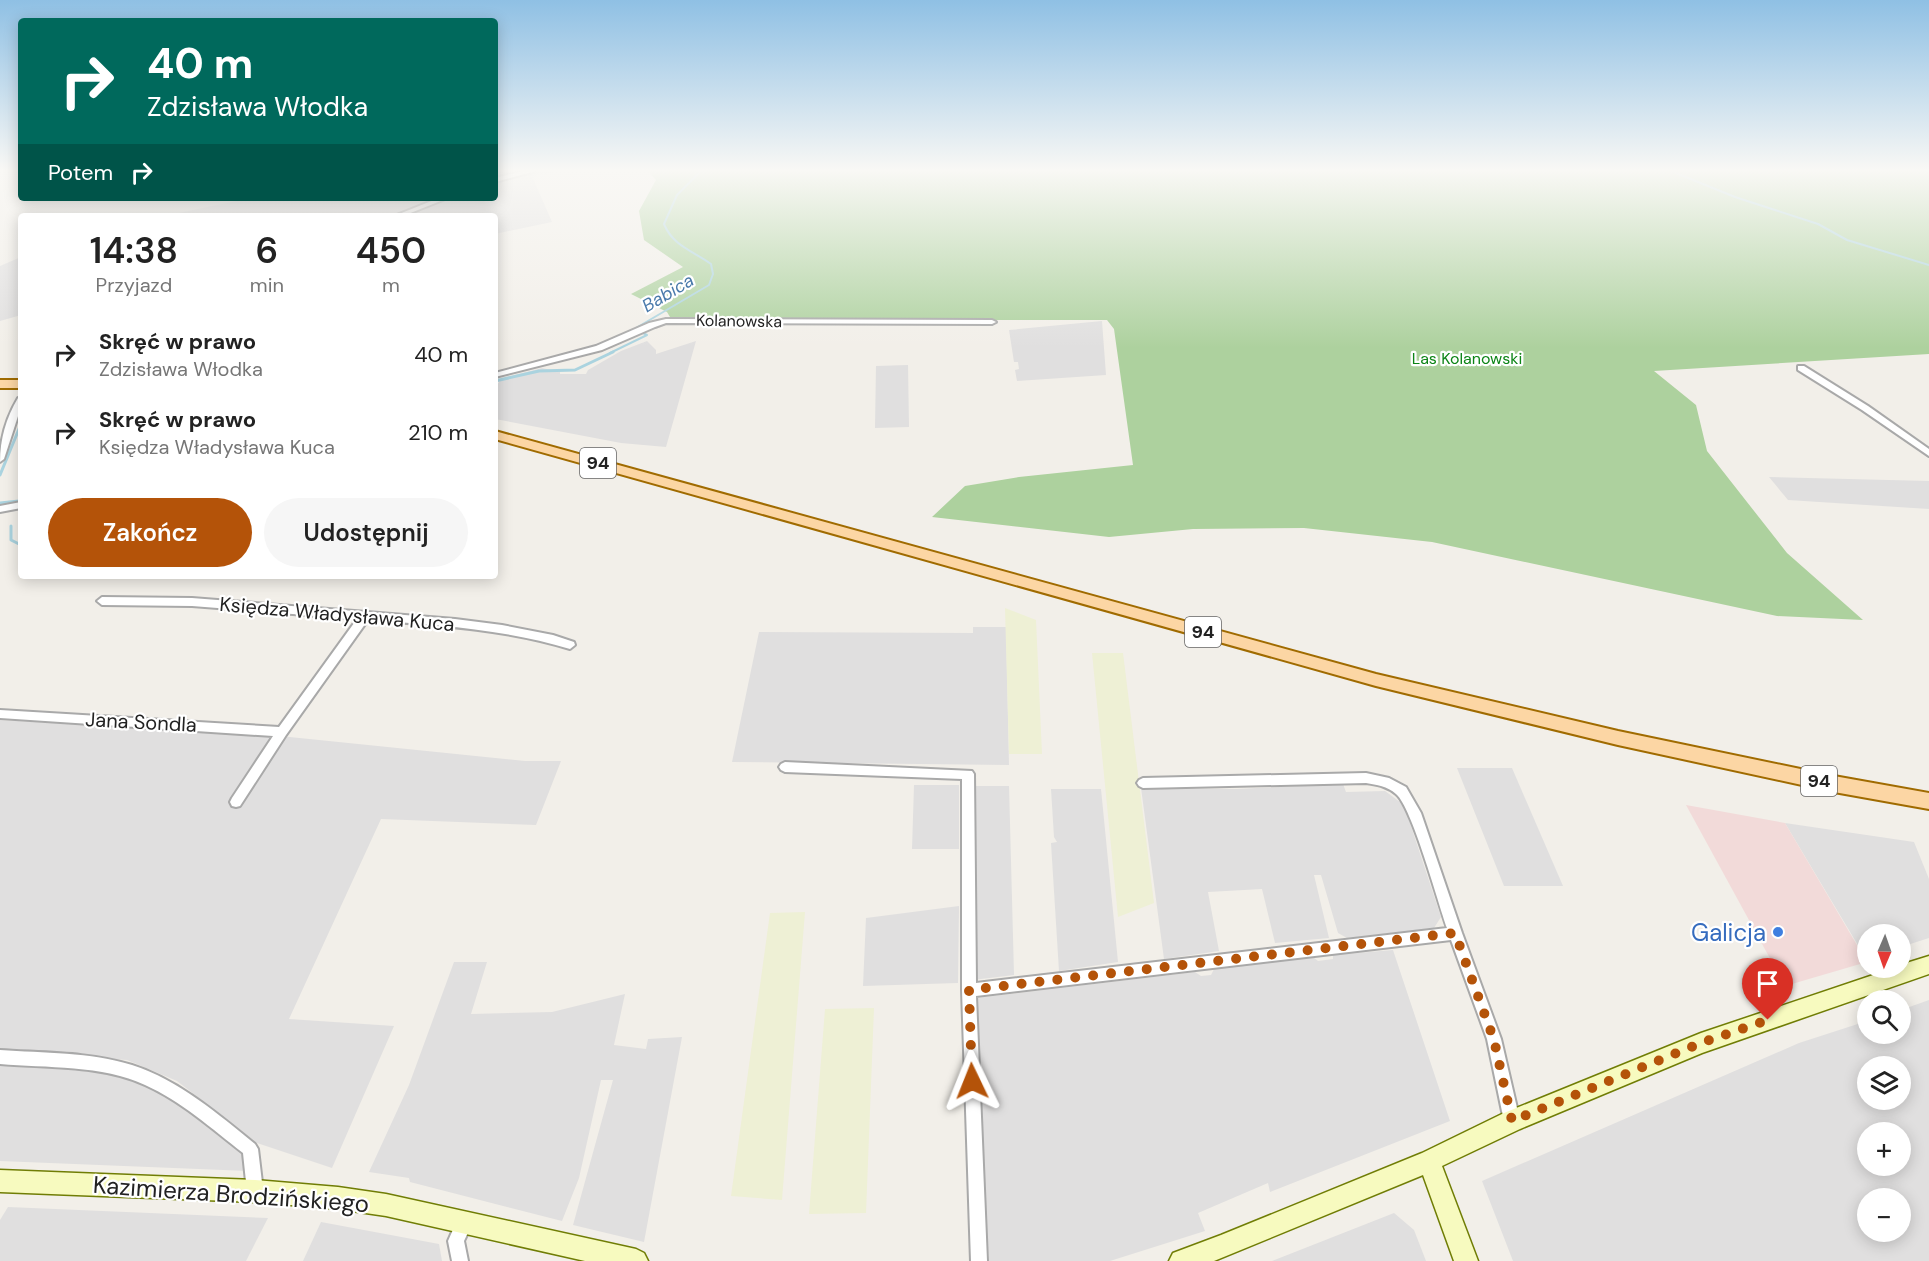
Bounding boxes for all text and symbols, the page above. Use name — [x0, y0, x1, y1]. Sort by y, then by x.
text: 40 m — [147, 36, 253, 91]
icon: right — [48, 42, 126, 120]
text: Zdzisława Włodka — [147, 89, 368, 124]
icon: right — [125, 156, 158, 189]
text: Potem — [48, 158, 113, 187]
text: 14:38 — [90, 227, 178, 274]
text: 6 — [255, 227, 278, 274]
text: 450 — [356, 227, 426, 274]
water label: Babica — [638, 268, 698, 318]
text: Przyjazd — [96, 272, 172, 298]
text: min — [250, 272, 284, 298]
text: m — [382, 272, 400, 298]
street label: Kolanowska — [696, 310, 782, 332]
text: Skręć w prawo — [99, 327, 256, 356]
icon: right — [48, 338, 81, 371]
text: 40 m — [414, 340, 468, 369]
park label: Las Kolanowski — [1412, 348, 1522, 369]
text: Zdzisława Włodka — [99, 356, 263, 382]
text: Skręć w prawo — [99, 405, 256, 434]
icon: right — [48, 416, 81, 449]
text: 210 m — [408, 418, 468, 447]
text: Księdza Władysława Kuca — [99, 434, 335, 460]
road number: 94 — [580, 448, 616, 478]
button: Zakończ — [48, 498, 252, 567]
button: Udostępnij — [264, 498, 468, 567]
street label: Księdza Władysława Kuca — [218, 591, 456, 637]
road number: 94 — [1185, 617, 1221, 647]
street label: Jana Sondla — [85, 706, 197, 738]
road number: 94 — [1801, 766, 1837, 796]
place label: Galicja — [1691, 917, 1766, 948]
north arrow — [1857, 924, 1911, 978]
map controls — [1857, 924, 1911, 1242]
marker: Galicja — [1771, 925, 1785, 939]
pin — [1742, 958, 1793, 1020]
icon: arrive — [1751, 967, 1784, 1000]
button: search — [1857, 990, 1911, 1044]
position arrow — [940, 1049, 1004, 1113]
button: layers — [1857, 1056, 1911, 1110]
button: + — [1857, 1122, 1911, 1176]
street label: Kazimierza Brodzińskiego — [92, 1169, 370, 1219]
button: − — [1857, 1188, 1911, 1242]

